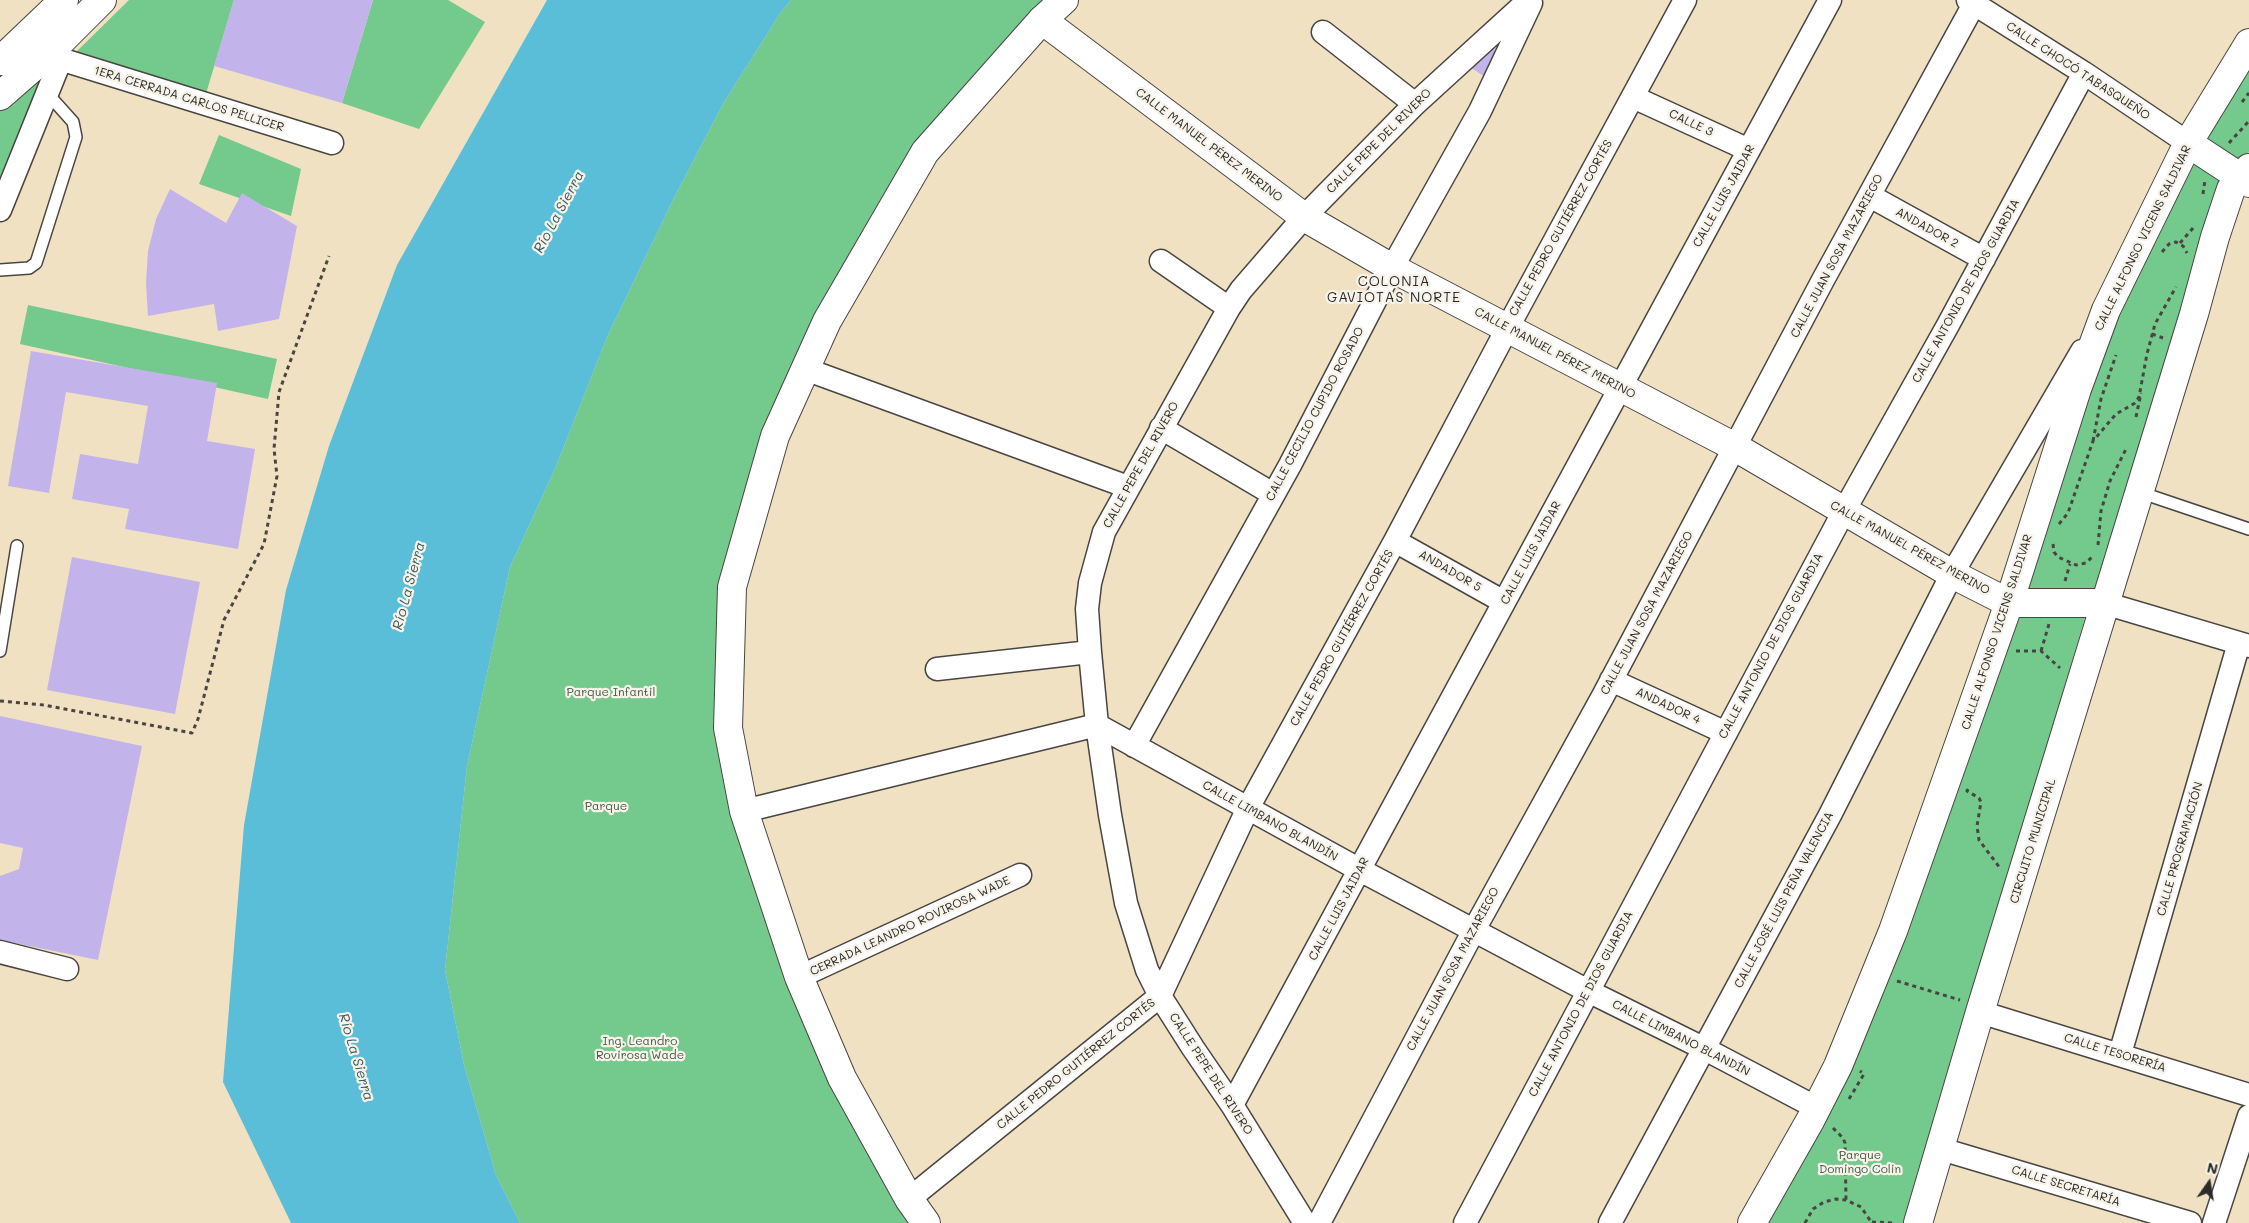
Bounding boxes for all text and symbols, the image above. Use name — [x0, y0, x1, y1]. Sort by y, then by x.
street label: CALLE CHOCÓ TABASQUEÑO — [2003, 19, 2153, 123]
street label: 1ERA CERRADA CARLOS PELLICER — [92, 63, 286, 135]
street label: CALLE MANUEL PÉREZ MERINO — [1133, 85, 1285, 205]
street label: CALLE PEPE DEL RIVERO — [1324, 86, 1434, 196]
street label: CALLE 3 — [1667, 106, 1715, 140]
street label: CALLE PEDRO GUTIÉRREZ CORTÉS — [1506, 137, 1616, 319]
street label: CALLE LUIS JAIDAR — [1690, 142, 1758, 250]
street label: CALLE ALFONSO VICENS SALDIVAR — [2092, 143, 2194, 333]
water label: Río La Sierra — [530, 168, 588, 256]
street label: CALLE JUAN SOSA MAZARIEGO — [1788, 172, 1886, 340]
street label: CALLE ANTONIO DE DIOS GUARDIA — [1909, 196, 2023, 386]
street label: ANDADOR 2 — [1893, 205, 1961, 251]
district label: COLONIA GAVIOTAS NORTE — [1325, 274, 1463, 306]
street label: CALLE MANUEL PÉREZ MERINO — [1472, 304, 1638, 402]
street label: CALLE CECILIO CUPIDO ROSADO — [1263, 324, 1367, 504]
street label: CALLE PEPE DEL RIVERO — [1100, 399, 1182, 531]
street label: CALLE MANUEL PÉREZ MERINO — [1828, 498, 1992, 598]
street label: CALLE LUIS JAIDAR — [1498, 499, 1564, 607]
street label: CALLE JUAN SOSA MAZARIEGO — [1598, 529, 1696, 697]
street label: CALLE ALFONSO VICENS SALDIVAR — [1959, 532, 2035, 732]
water label: Río La Sierra — [389, 540, 429, 632]
street label: CALLE PEDRO GUTIÉRREZ CORTÉS — [1287, 547, 1397, 729]
street label: ANDADOR 5 — [1416, 547, 1484, 595]
street label: CALLE ANTONIO DE DIOS GUARDIA — [1716, 551, 1826, 741]
park label: Parque Infantil — [566, 685, 656, 699]
street label: ANDADOR 4 — [1633, 685, 1703, 727]
street label: CIRCUITO MUNICIPAL — [2007, 777, 2059, 905]
street label: CALLE LIMBANO BLANDÍN — [1200, 778, 1340, 864]
street label: CALLE PROGRAMACIÓN — [2154, 780, 2206, 918]
park label: Parque — [585, 799, 627, 813]
street label: CALLE JOSÉ LUIS PEÑA VALENCIA — [1731, 809, 1837, 991]
street label: CALLE LUIS JAIDAR — [1306, 855, 1372, 963]
street label: CERRADA LEANDRO ROVIROSA WADE — [808, 873, 1012, 979]
street label: CALLE JUAN SOSA MAZARIEGO — [1404, 885, 1502, 1053]
street label: CALLE ANTONIO DE DIOS GUARDIA — [1526, 909, 1636, 1099]
street label: CALLE PEDRO GUTIÉRREZ CORTÉS — [994, 996, 1158, 1132]
street label: CALLE LIMBANO BLANDÍN — [1610, 997, 1752, 1079]
street label: CALLE PEPE DEL RIVERO — [1166, 1010, 1256, 1138]
water label: Río La Sierra — [335, 1011, 377, 1103]
street label: CALLE TESORERÍA — [2062, 1031, 2168, 1075]
park label: Ing. Leandro Rovirosa Wade — [596, 1034, 684, 1062]
park label: Parque Domingo Colin — [1819, 1148, 1901, 1176]
text: N — [2205, 1157, 2220, 1178]
north arrow — [2184, 1158, 2234, 1208]
street label: CALLE SECRETARÍA — [2010, 1163, 2122, 1209]

